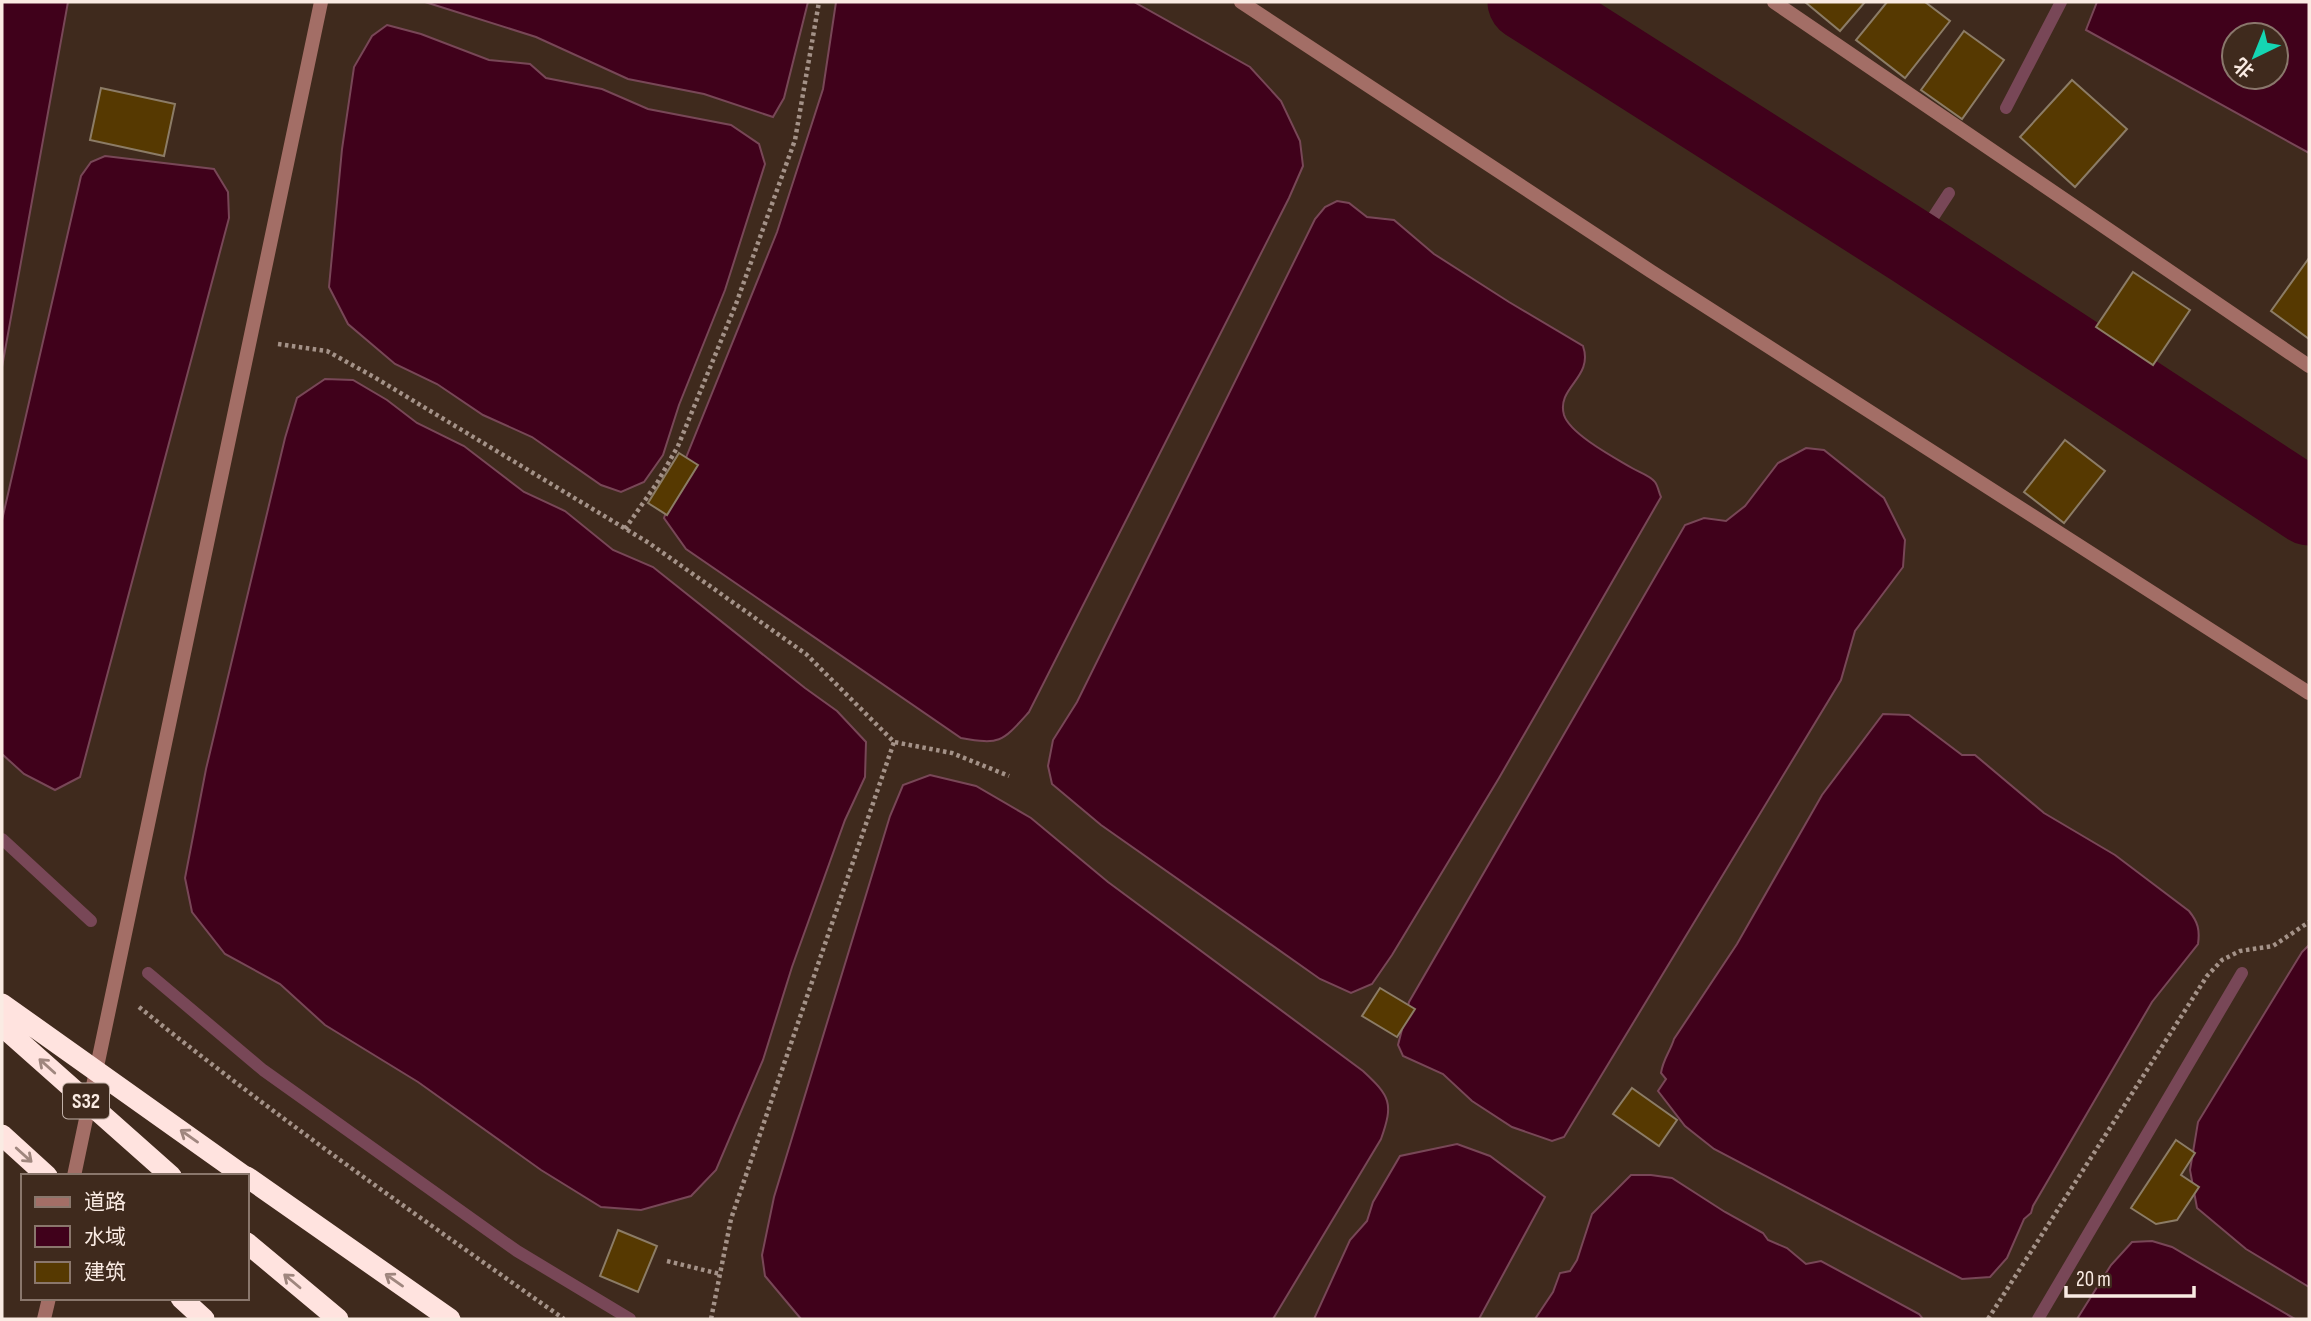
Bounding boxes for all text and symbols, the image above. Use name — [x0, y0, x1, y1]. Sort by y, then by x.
north arrow — [2220, 21, 2290, 91]
text: 北 — [2230, 52, 2259, 82]
one-way arrow — [38, 1058, 56, 1074]
road number: S32 — [63, 1084, 109, 1118]
one-way arrow — [180, 1129, 199, 1143]
one-way arrow — [15, 1147, 33, 1163]
legend — [21, 1174, 248, 1300]
text: 道路 — [84, 1190, 126, 1215]
text: 水域 — [84, 1225, 126, 1250]
scale bar — [2066, 1254, 2194, 1298]
text: 建筑 — [84, 1260, 126, 1285]
text: 20 m — [2076, 1267, 2111, 1292]
one-way arrow — [284, 1273, 302, 1289]
one-way arrow — [385, 1273, 404, 1287]

